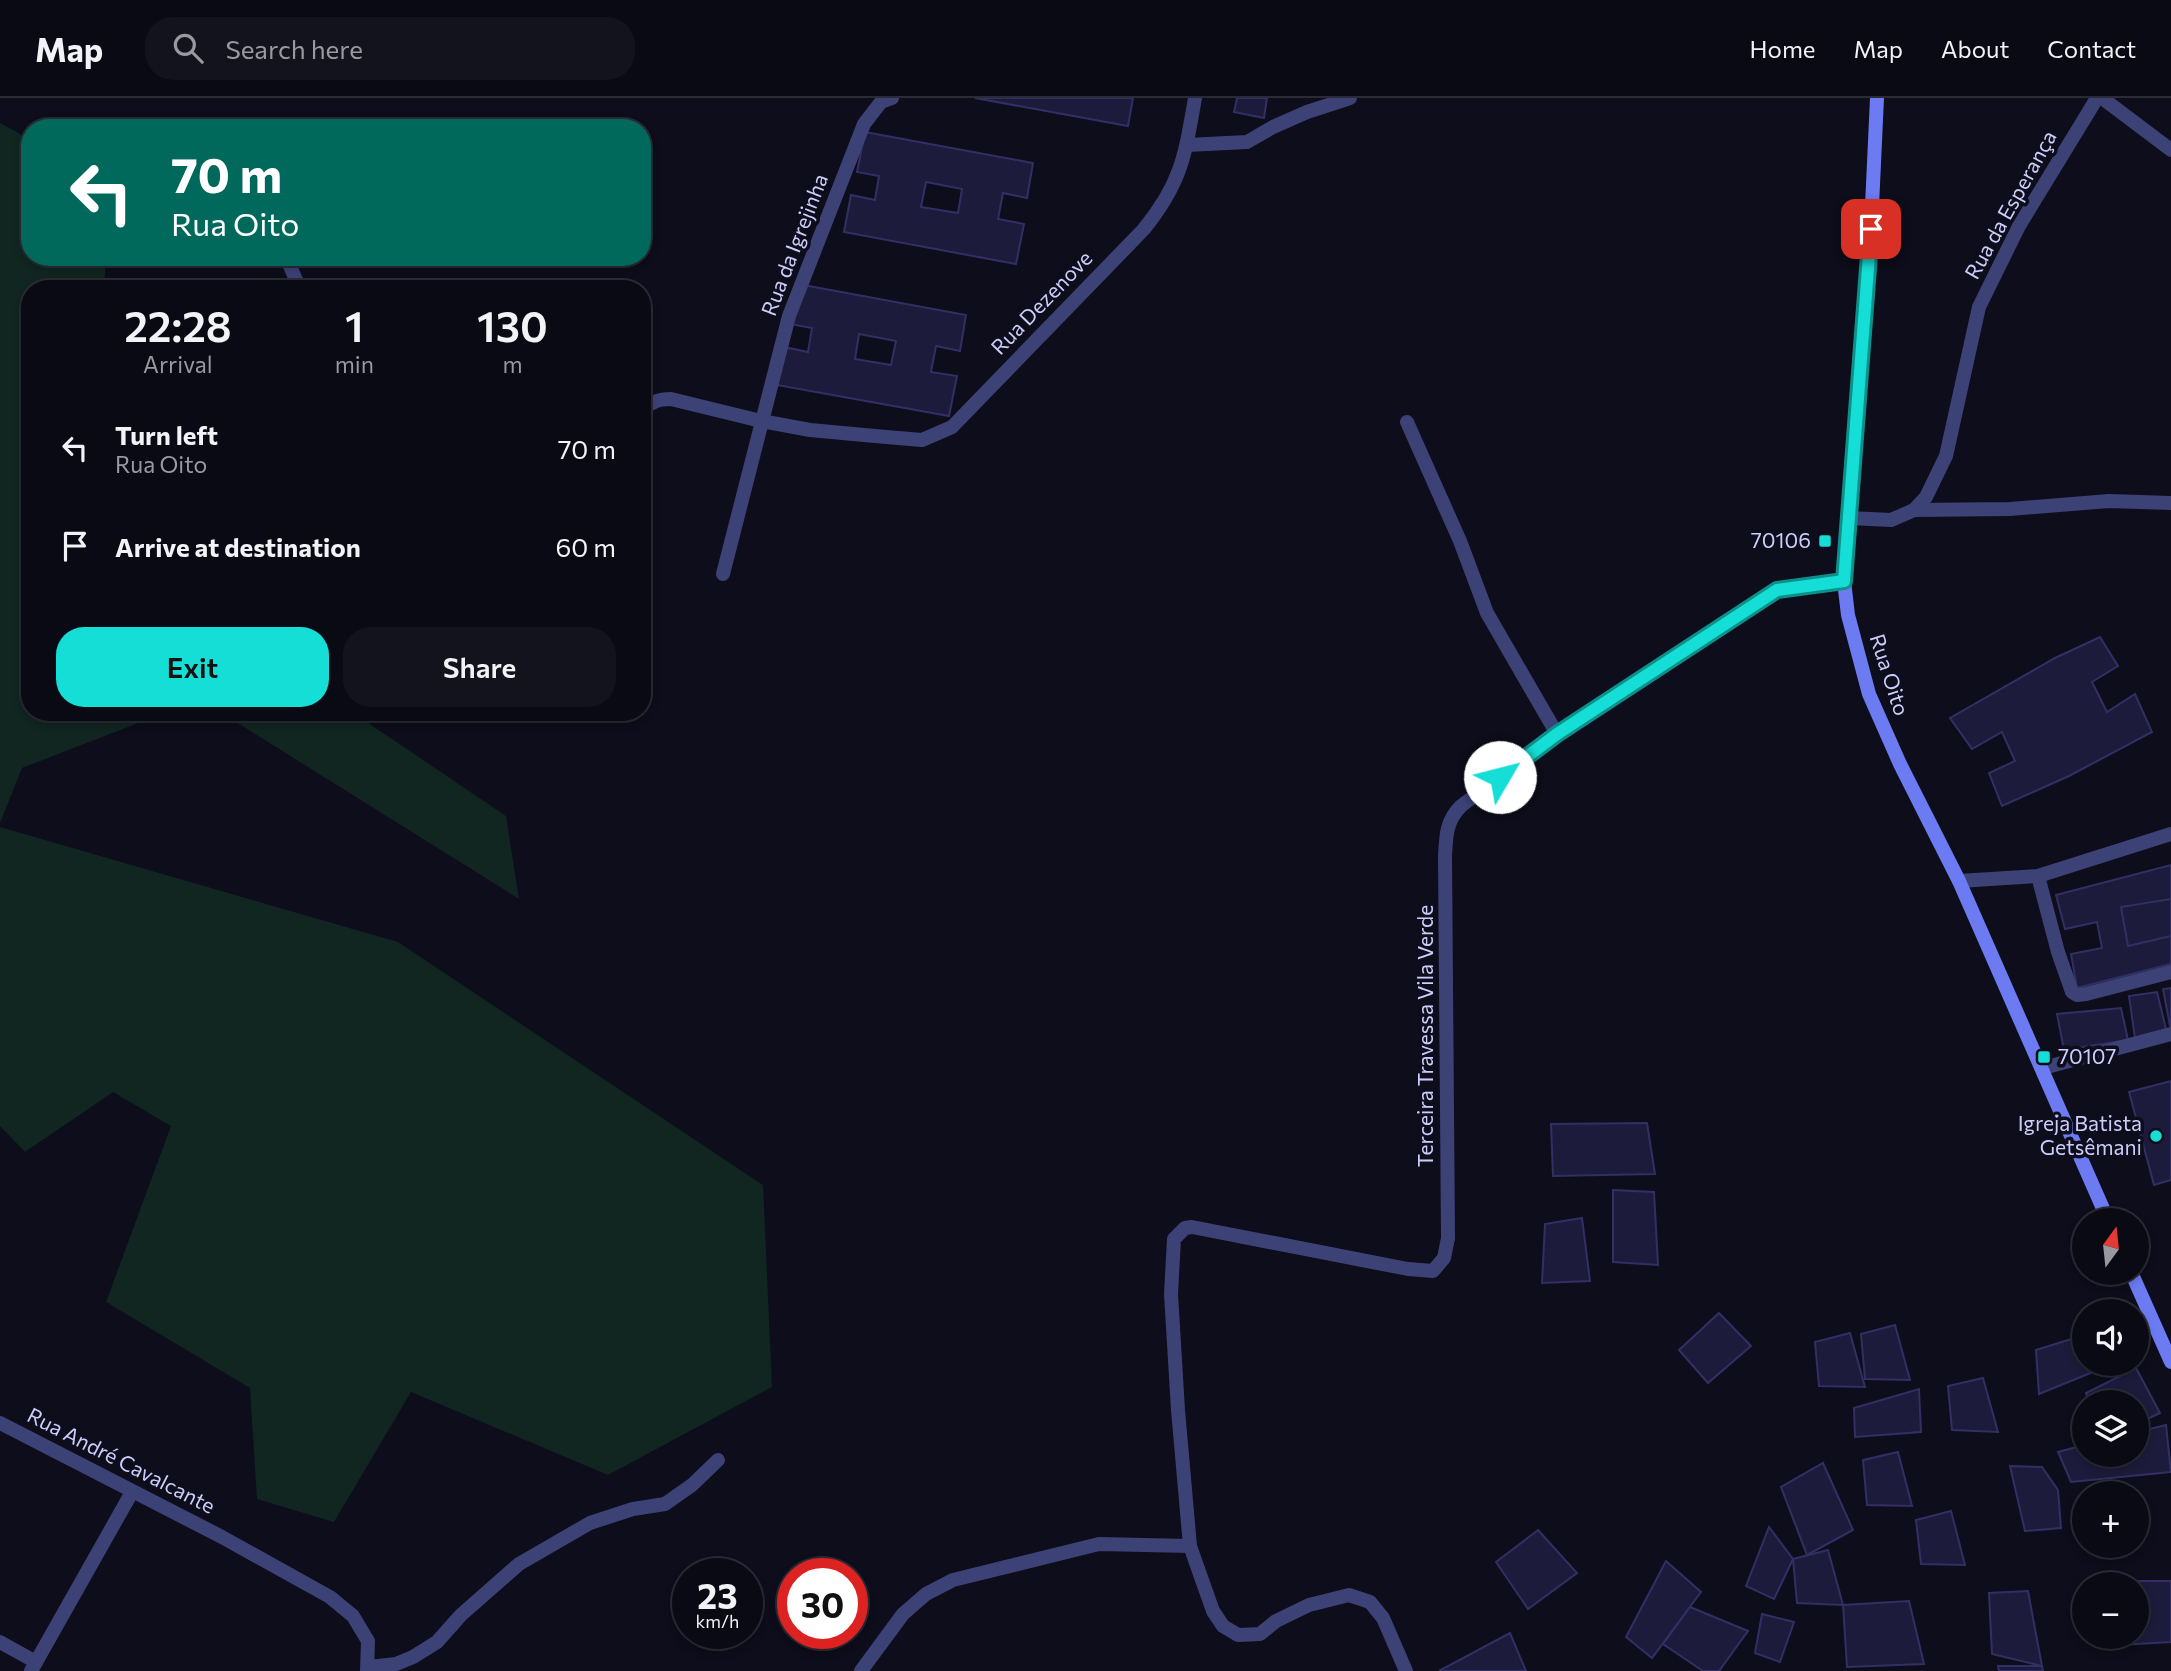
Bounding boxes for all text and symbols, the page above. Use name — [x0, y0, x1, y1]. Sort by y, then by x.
search box — [145, 17, 635, 80]
text: Map — [35, 28, 103, 69]
icon: search — [169, 29, 207, 67]
text: Search here — [225, 33, 363, 64]
text: Home — [1750, 34, 1816, 63]
text: Map — [1854, 34, 1903, 63]
text: About — [1941, 34, 2009, 63]
text: Contact — [2047, 34, 2136, 63]
street label: Rua da Esperança — [1959, 126, 2061, 283]
text: 70 m — [171, 143, 282, 203]
icon: left — [56, 147, 147, 238]
street label: Rua da Igrejinha — [755, 170, 832, 319]
pin — [1841, 199, 1901, 259]
text: Rua Oito — [171, 203, 299, 243]
icon: arrive — [1852, 210, 1890, 248]
street label: Rua Dezenove — [985, 245, 1097, 359]
text: 22:28 — [124, 299, 232, 351]
text: 1 — [345, 299, 364, 351]
text: 130 — [477, 299, 548, 351]
text: Arrival — [143, 350, 213, 378]
text: min — [335, 350, 374, 378]
text: m — [502, 350, 522, 378]
text: Turn left — [115, 419, 218, 450]
icon: left — [56, 429, 94, 467]
text: 70 m — [558, 433, 616, 464]
text: Rua Oito — [115, 450, 207, 478]
icon: arrive — [56, 527, 94, 565]
place label: 70106 — [1751, 527, 1811, 552]
text: Arrive at destination — [115, 531, 361, 562]
text: 60 m — [556, 531, 616, 562]
marker: 70106 — [1817, 533, 1833, 549]
button: Exit — [56, 627, 329, 707]
button: Share — [343, 627, 616, 707]
street label: Rua Oito — [1866, 631, 1915, 718]
position arrow — [1463, 740, 1537, 814]
street label: Terceira Travessa Vila Verde — [1412, 905, 1437, 1167]
place label: 70107 — [2058, 1043, 2116, 1068]
marker: 70107 — [2036, 1049, 2052, 1065]
place label: Igreja Batista Getsêmani — [2018, 1110, 2142, 1159]
marker: Igreja Batista Getsêmani — [2148, 1128, 2164, 1144]
north arrow — [2072, 1208, 2149, 1284]
map controls — [2072, 1208, 2149, 1649]
button: sound — [2072, 1299, 2149, 1376]
button: layers — [2072, 1390, 2149, 1467]
street label: Rua André Cavalcante — [24, 1401, 220, 1518]
button: + — [2072, 1481, 2149, 1558]
speed limit sign: 30 — [777, 1558, 868, 1649]
button: − — [2072, 1572, 2149, 1649]
text: 23 — [697, 1573, 738, 1616]
text: km/h — [696, 1610, 739, 1632]

